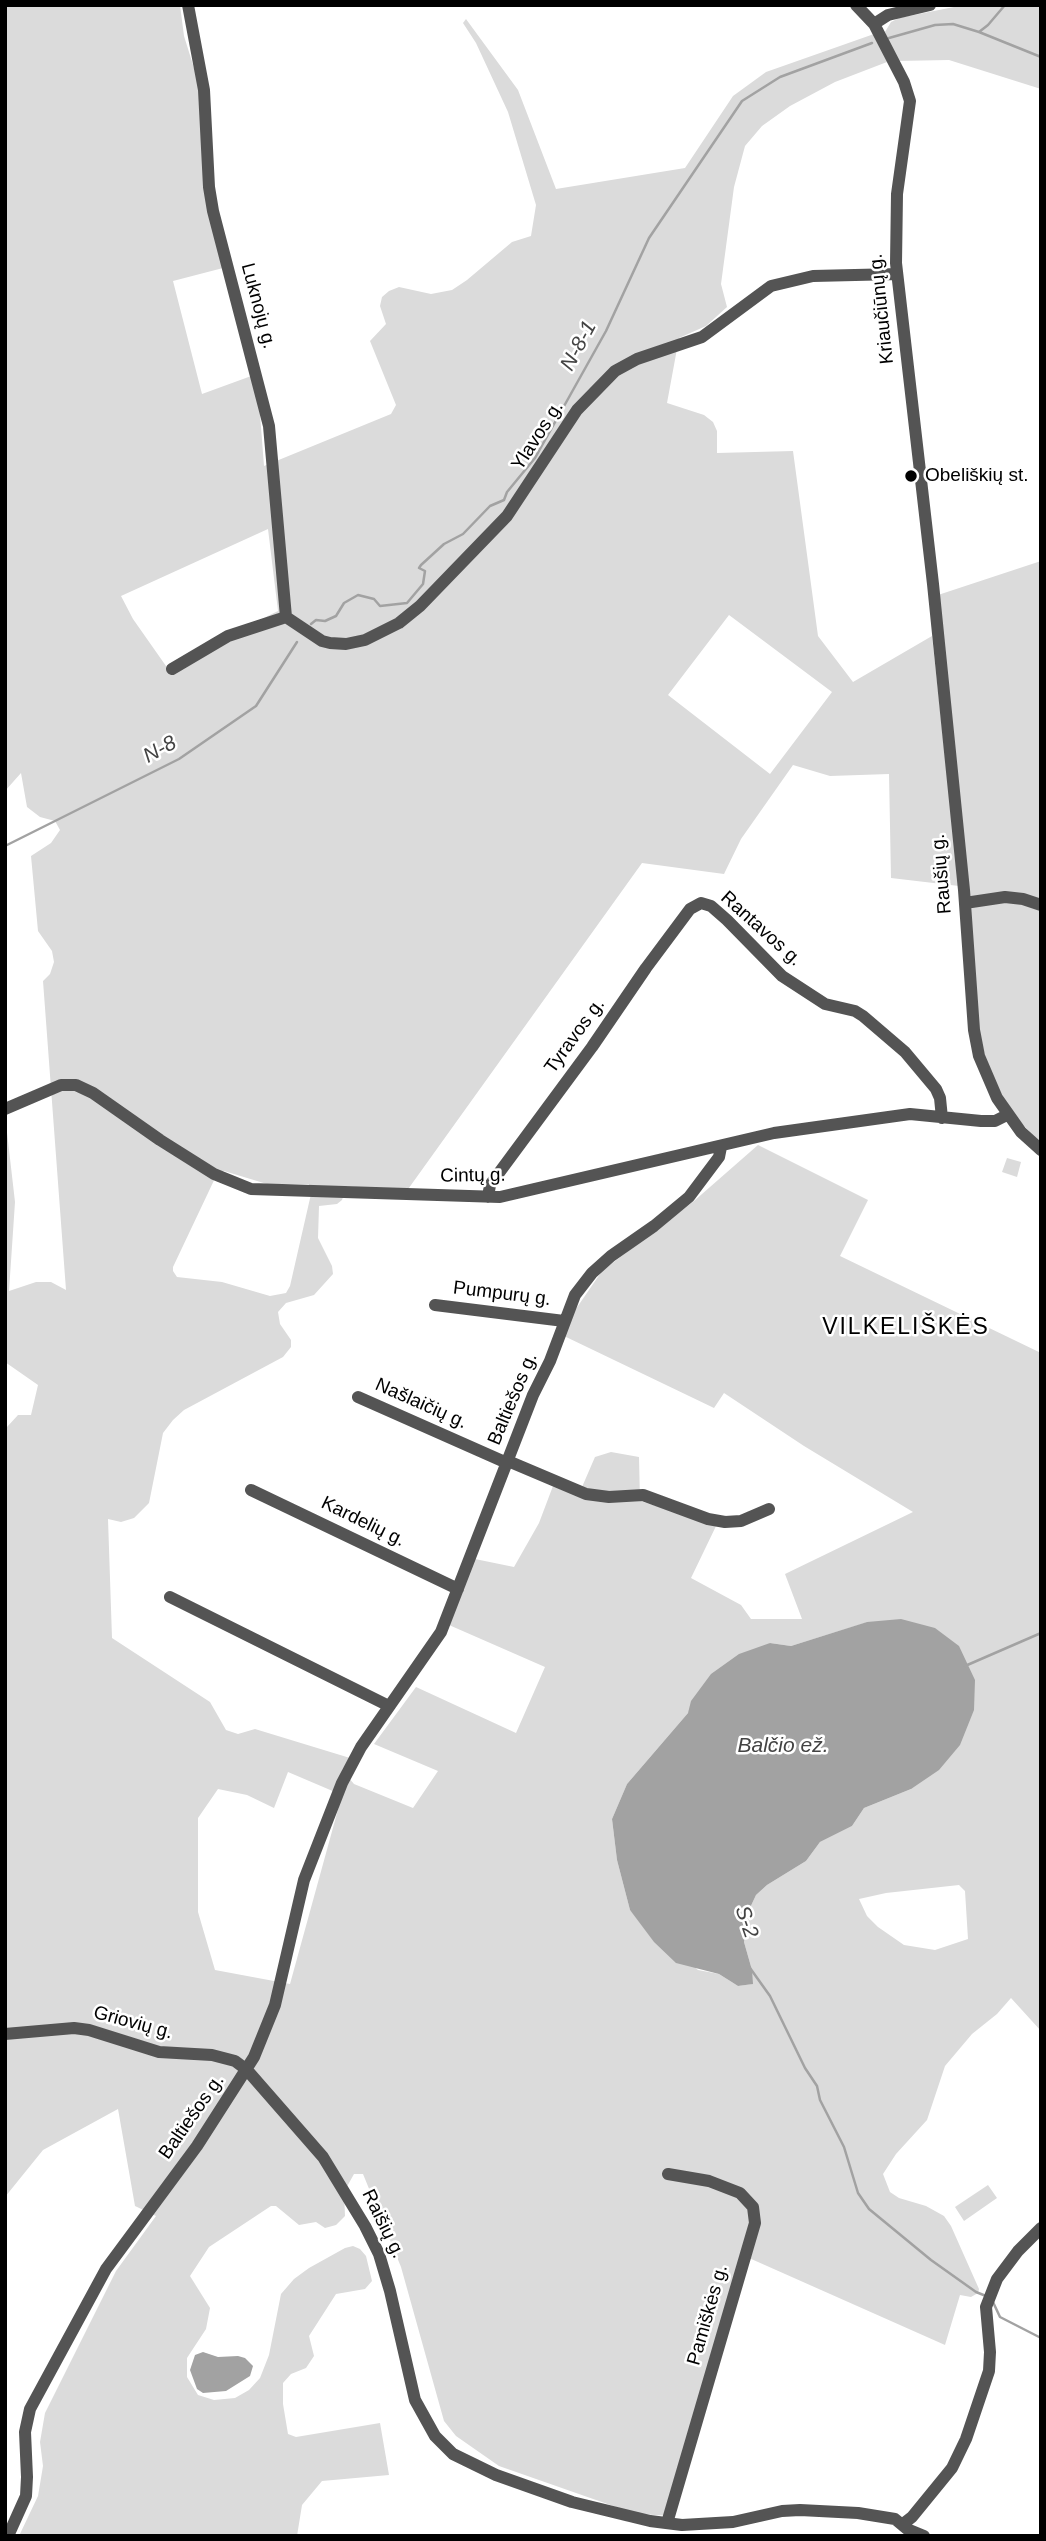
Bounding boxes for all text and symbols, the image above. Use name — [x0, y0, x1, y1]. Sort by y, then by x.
street label: Kriaučiūnų g. — [865, 253, 899, 365]
street label: Luknojų g. — [236, 261, 280, 351]
water label: N-8-1 — [556, 317, 602, 375]
street label: Ylavos g. — [507, 397, 569, 475]
place label: Obeliškių st. — [925, 465, 1028, 487]
marker: Obeliškių st. — [903, 468, 919, 484]
water label: N-8 — [139, 731, 181, 769]
street label: Raušių g. — [927, 833, 957, 915]
street label: Rantavos g. — [716, 887, 806, 971]
street label: Tyravos g. — [540, 994, 610, 1078]
street label: Cintų g. — [440, 1164, 506, 1188]
street label: Pumpurų g. — [452, 1277, 552, 1311]
district label: VILKELIŠKĖS — [824, 1314, 988, 1342]
street label: Baltiešos g. — [483, 1349, 543, 1449]
street label: Našlaičių g. — [372, 1374, 470, 1434]
street label: Kardelių g. — [317, 1492, 409, 1552]
water label: Balčio ež. — [737, 1733, 829, 1759]
water label: S-2 — [729, 1902, 763, 1942]
street label: Griovių g. — [91, 2001, 175, 2045]
street label: Baltiešos g. — [154, 2070, 230, 2164]
street label: Raišių g. — [357, 2186, 409, 2262]
street label: Pamiškės g. — [683, 2262, 733, 2368]

